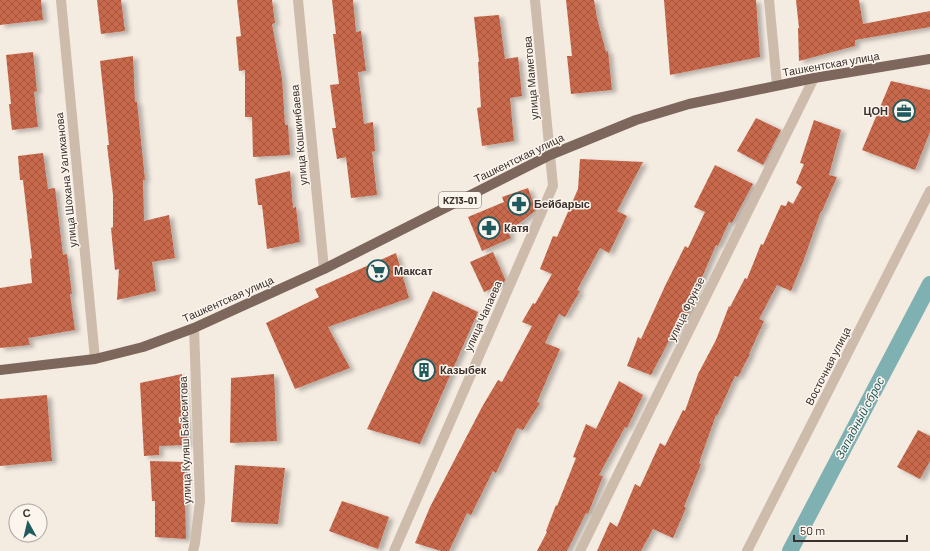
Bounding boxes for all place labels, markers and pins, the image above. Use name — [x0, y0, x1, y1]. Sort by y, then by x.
office icon: ЦОН — [891, 98, 917, 124]
place label: ЦОН — [863, 104, 888, 117]
pharmacy icon: Бейбарыс — [506, 191, 532, 217]
place label: Бейбарыс — [534, 197, 590, 210]
pharmacy icon: Катя — [476, 215, 502, 241]
place label: Катя — [504, 221, 529, 234]
supermarket icon: Максат — [365, 258, 391, 284]
place label: Максат — [394, 264, 433, 277]
building icon: Казыбек — [411, 357, 437, 383]
place label: Казыбек — [440, 363, 487, 376]

